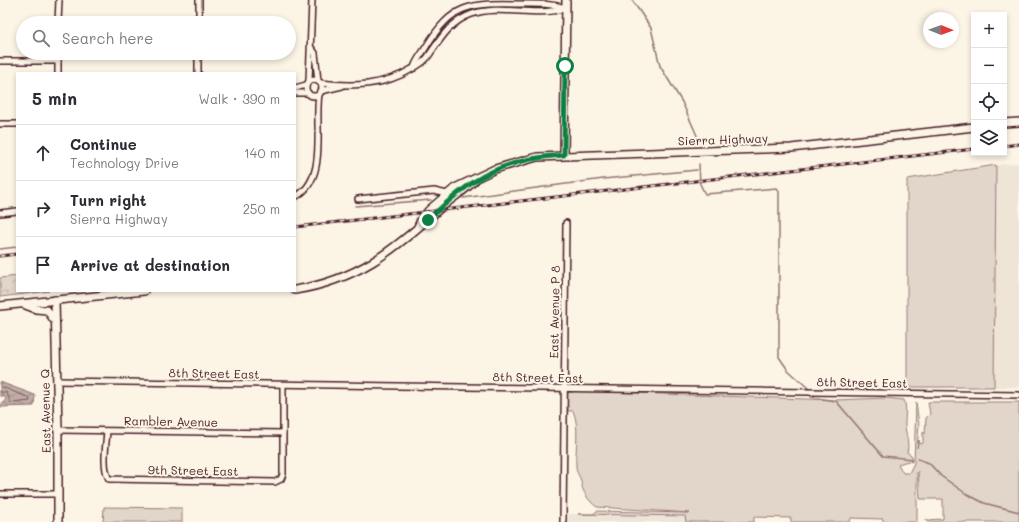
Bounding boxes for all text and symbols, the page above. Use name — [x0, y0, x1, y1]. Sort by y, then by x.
north arrow — [923, 12, 959, 48]
map controls — [971, 12, 1007, 156]
button: + — [971, 12, 1007, 48]
search box — [16, 16, 296, 60]
icon: search — [30, 27, 52, 49]
text: Search here — [62, 28, 153, 48]
button: − — [971, 48, 1007, 84]
route start — [556, 57, 574, 75]
button: locate — [971, 84, 1007, 120]
text: 5 min — [32, 87, 77, 109]
text: Walk · 390 m — [198, 90, 280, 107]
button: layers — [971, 120, 1007, 156]
street label: Sierra Highway — [678, 129, 768, 149]
text: Continue — [70, 134, 137, 154]
icon: ahead — [32, 142, 54, 164]
text: 140 m — [244, 144, 280, 161]
text: Technology Drive — [70, 154, 179, 171]
text: Turn right — [70, 190, 147, 210]
icon: right — [32, 198, 54, 220]
text: 250 m — [243, 200, 280, 217]
text: Sierra Highway — [70, 210, 168, 227]
route end — [419, 211, 437, 229]
icon: arrive — [32, 254, 54, 276]
text: Arrive at destination — [70, 255, 230, 275]
street label: East Avenue P 8 — [545, 265, 563, 359]
street label: 8th Street East — [169, 364, 259, 382]
street label: 8th Street East — [493, 368, 583, 386]
street label: East Avenue Q — [36, 369, 54, 453]
street label: 8th Street East — [817, 373, 907, 391]
street label: Rambler Avenue — [124, 412, 218, 430]
street label: 9th Street East — [148, 461, 238, 479]

